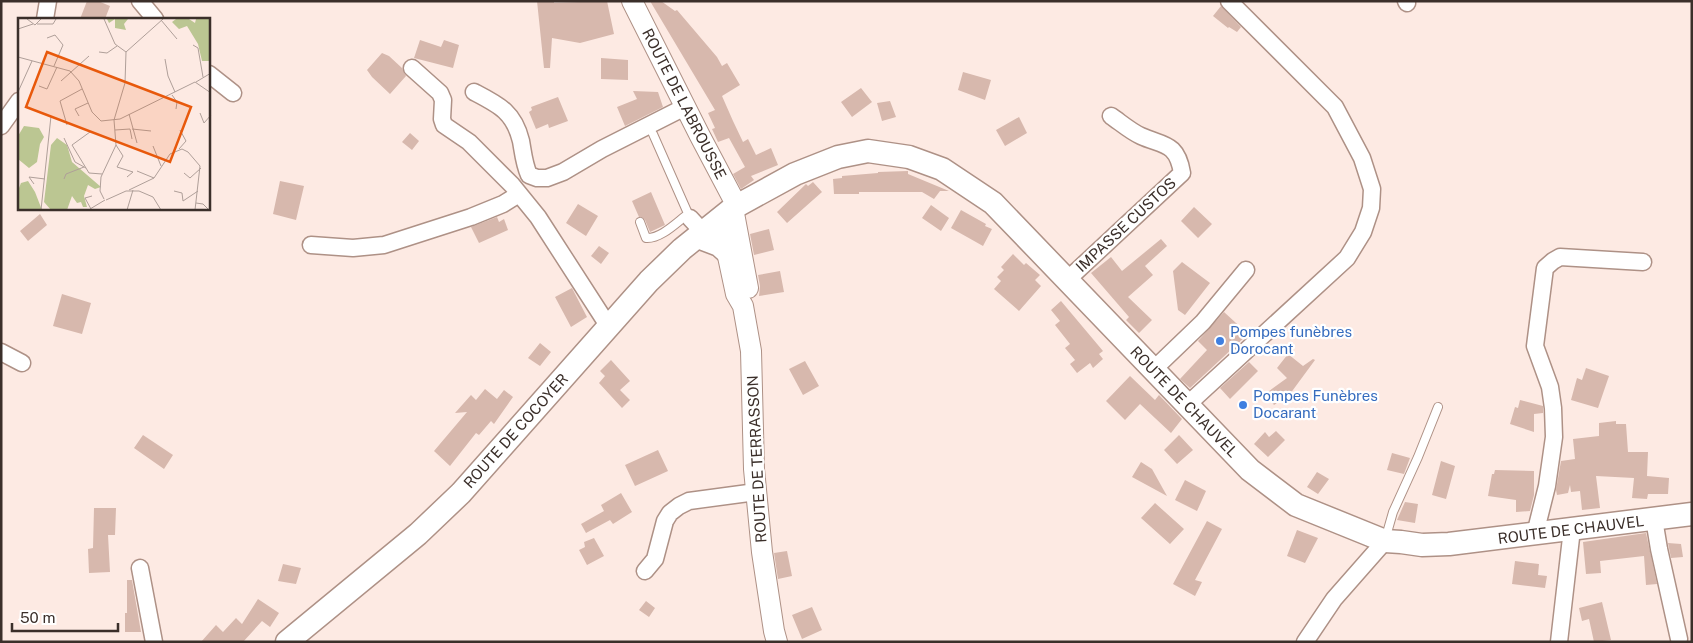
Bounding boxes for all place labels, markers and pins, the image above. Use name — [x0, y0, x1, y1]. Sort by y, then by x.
place label: Pompes funèbres Dorocant — [1230, 323, 1352, 357]
marker: Pompes funèbres Dorocant — [1214, 335, 1226, 347]
place label: Pompes Funèbres Docarant — [1253, 387, 1378, 421]
marker: Pompes Funèbres Docarant — [1237, 399, 1249, 411]

